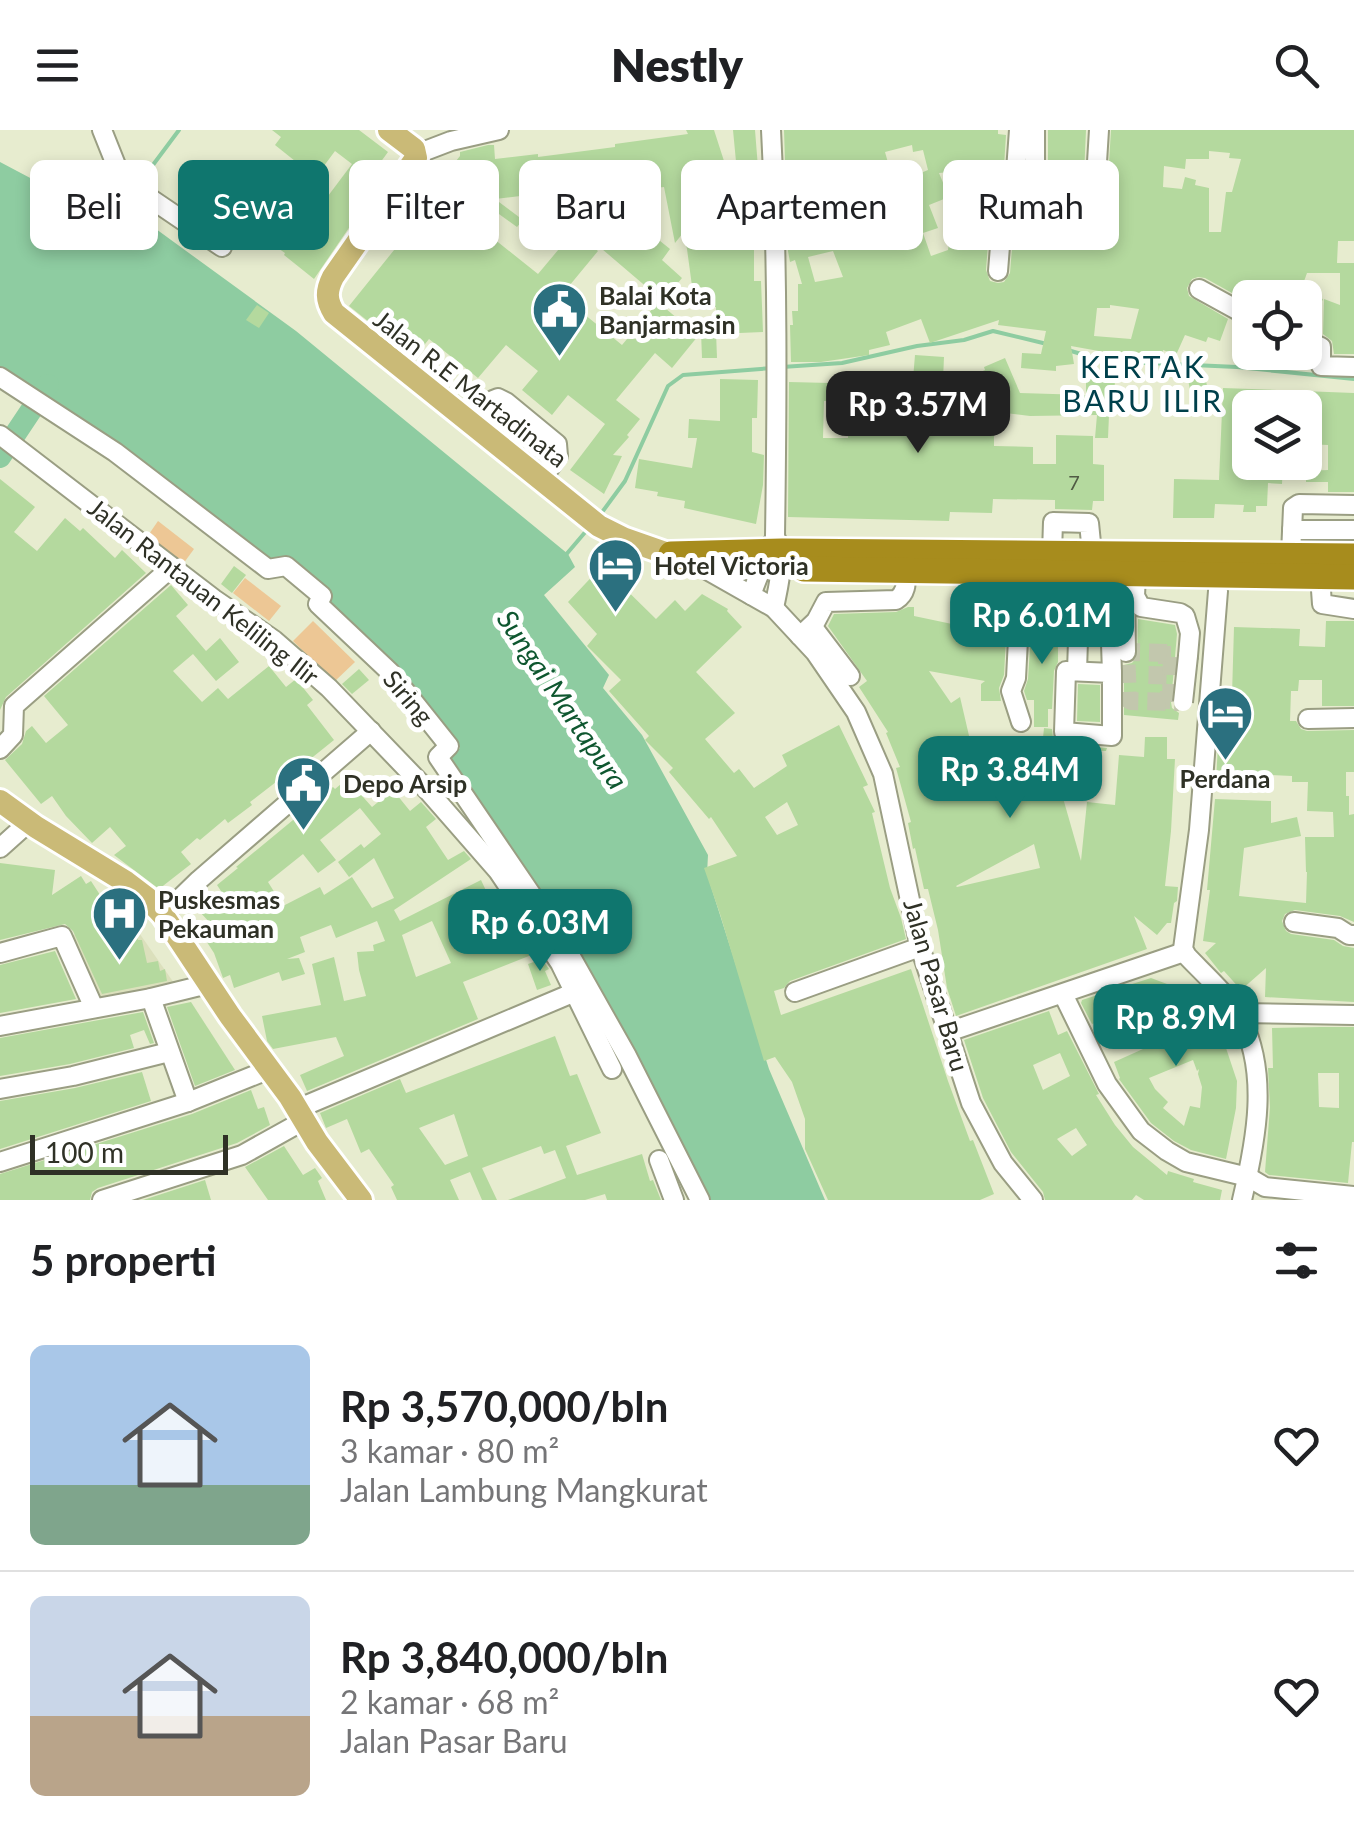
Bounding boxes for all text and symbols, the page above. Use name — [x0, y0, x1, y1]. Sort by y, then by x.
icon: menu — [30, 38, 85, 93]
text: Nestly — [611, 38, 743, 92]
icon: search — [1269, 38, 1324, 93]
chip: Beli — [30, 160, 158, 250]
chip: Sewa — [178, 160, 329, 250]
chip: Filter — [349, 160, 499, 250]
chip: Baru — [519, 160, 661, 250]
chip: Apartemen — [681, 160, 923, 250]
chip: Rumah — [943, 160, 1119, 250]
public building icon: Balai Kota Banjarmasin — [530, 279, 590, 358]
place label: Balai Kota Banjarmasin — [599, 280, 735, 339]
map controls — [1232, 280, 1322, 480]
button: locate — [1232, 280, 1322, 370]
street label: Jalan R.E Martadinata — [368, 303, 574, 473]
district label: KERTAK BARU ILIR — [1062, 348, 1224, 418]
pin: Rp 3.57M — [815, 371, 1021, 456]
text: Rp 3.57M — [848, 384, 988, 423]
button: layers — [1232, 390, 1322, 480]
house number: 7 — [1068, 470, 1080, 494]
street label: Jalan Rantauan Keliling Ilir — [83, 492, 325, 690]
hotel icon: Hotel Victoria — [585, 535, 645, 614]
place label: Hotel Victoria — [654, 550, 809, 580]
pin: Rp 6.01M — [939, 582, 1145, 667]
text: Rp 6.01M — [972, 595, 1112, 634]
water label: Sungai Martapura — [491, 603, 635, 795]
street label: Siring — [378, 664, 440, 730]
hotel icon: Perdana — [1195, 683, 1255, 762]
pin: Rp 3.84M — [907, 736, 1113, 821]
text: Rp 3.84M — [940, 749, 1080, 788]
public building icon: Depo Arsip — [274, 753, 334, 832]
place label: Perdana — [1180, 763, 1270, 793]
place label: Depo Arsip — [343, 768, 467, 798]
hospital icon: Puskesmas Pekauman — [89, 883, 149, 962]
place label: Puskesmas Pekauman — [158, 884, 280, 943]
pin: Rp 6.03M — [437, 889, 643, 974]
street label: Jalan Pasar Baru — [898, 895, 976, 1075]
text: Rp 6.03M — [470, 902, 610, 941]
pin: Rp 8.9M — [1084, 984, 1268, 1069]
text: Rp 8.9M — [1115, 997, 1237, 1036]
scale bar — [30, 1130, 228, 1174]
text: 100 m — [45, 1135, 124, 1169]
icon: filters — [1269, 1233, 1324, 1288]
text: 5 properti — [30, 1235, 217, 1285]
text: Rp 3,570,000/bln — [340, 1381, 668, 1431]
icon: home — [110, 1385, 230, 1505]
icon: heart — [1269, 1418, 1324, 1473]
text: 3 kamar · 80 m² — [340, 1431, 559, 1470]
text: Jalan Lambung Mangkurat — [340, 1470, 708, 1509]
text: Rp 3,840,000/bln — [340, 1632, 668, 1682]
icon: home — [110, 1636, 230, 1756]
icon: heart — [1269, 1669, 1324, 1724]
text: 2 kamar · 68 m² — [340, 1682, 559, 1721]
text: Jalan Pasar Baru — [340, 1721, 568, 1760]

